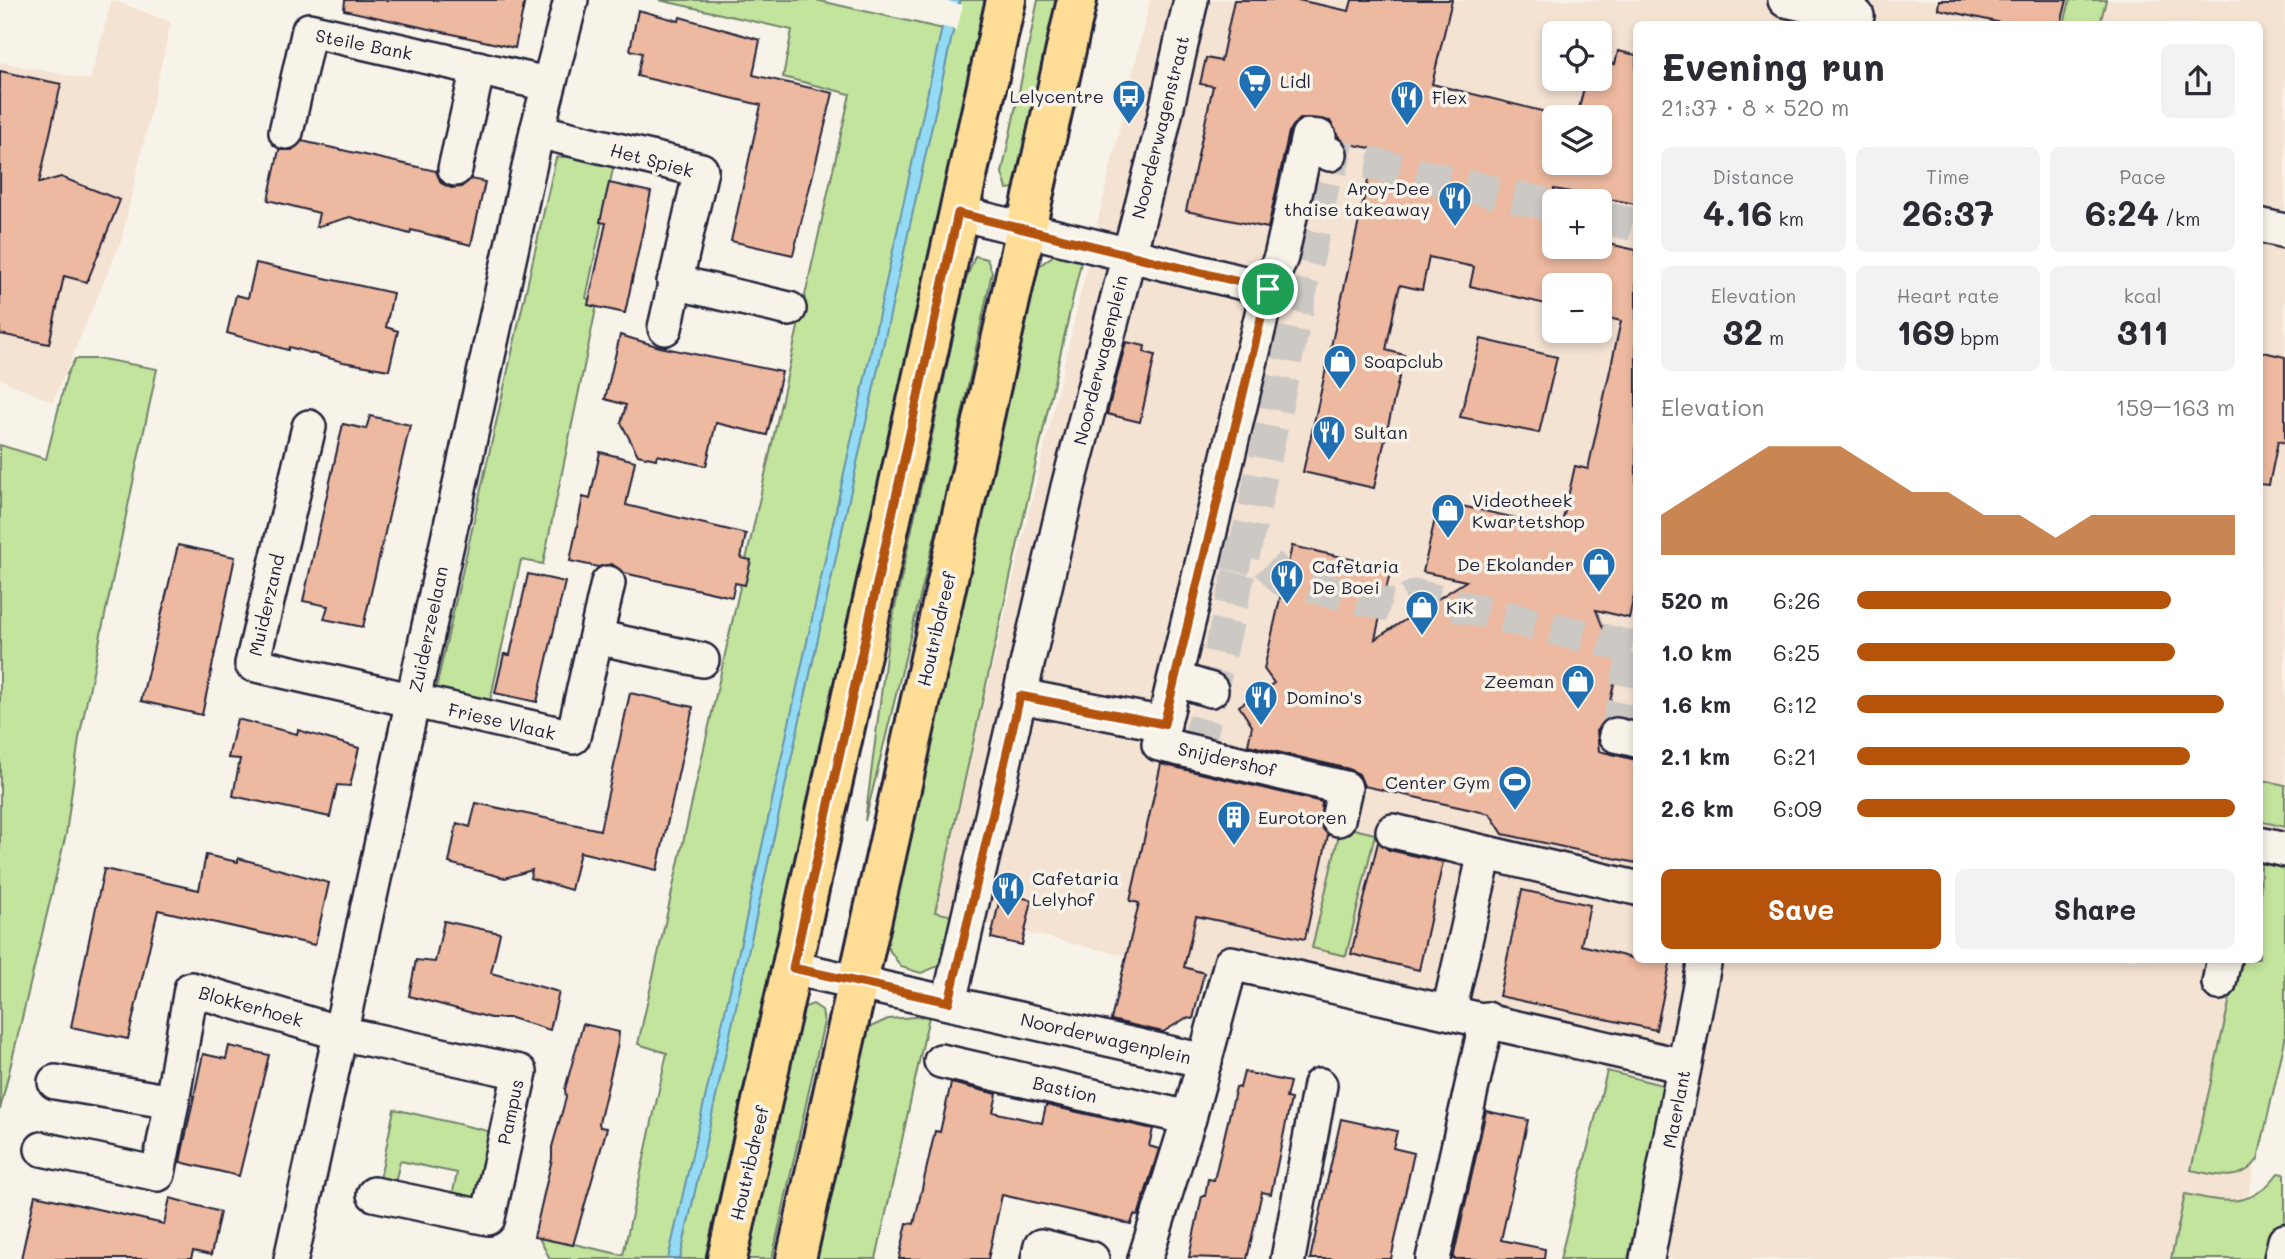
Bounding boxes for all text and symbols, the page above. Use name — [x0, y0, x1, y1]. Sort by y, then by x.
map controls — [1542, 21, 1612, 343]
button: locate — [1542, 21, 1612, 91]
street label: Steile Bank — [314, 23, 414, 65]
street label: Noorderwagenstraat — [1126, 33, 1194, 221]
text: Evening run — [1661, 41, 1885, 91]
button: share — [2161, 44, 2235, 118]
supermarket icon: Lidl — [1236, 62, 1274, 111]
place label: Lidl — [1280, 69, 1311, 93]
bus stop icon: Lelycentre — [1110, 77, 1148, 126]
restaurant icon: Flex — [1388, 78, 1426, 127]
place label: Lelycentre — [1010, 84, 1104, 108]
place label: Flex — [1432, 85, 1467, 109]
text: 21:37 · 8 × 520 m — [1661, 92, 1849, 122]
button: layers — [1542, 105, 1612, 175]
street label: Het Spiek — [608, 137, 696, 183]
text: Distance — [1712, 164, 1794, 189]
text: Time — [1926, 164, 1970, 189]
text: Pace — [2119, 164, 2166, 189]
place label: Aroy-Dee thaise takeaway — [1284, 176, 1430, 221]
restaurant icon: Aroy-Dee thaise takeaway — [1436, 179, 1474, 228]
button: + — [1542, 189, 1612, 259]
text: 4.16 — [1703, 189, 1773, 235]
text: 26:37 — [1902, 189, 1994, 235]
text: 6:24 — [2085, 189, 2159, 235]
text: km — [1773, 206, 1804, 231]
text: /km — [2159, 206, 2200, 231]
pin — [1238, 259, 1298, 319]
icon: arrive — [1249, 270, 1287, 308]
street label: Noorderwagenplein — [1067, 273, 1133, 447]
button: − — [1542, 273, 1612, 343]
text: Elevation — [1711, 283, 1796, 308]
text: Heart rate — [1897, 283, 1999, 308]
text: kcal — [2124, 283, 2162, 308]
text: 32 — [1722, 308, 1763, 354]
text: 169 — [1897, 308, 1954, 354]
text: 311 — [2117, 308, 2169, 354]
text: m — [1763, 325, 1784, 350]
text: bpm — [1954, 325, 1999, 350]
shop icon: Soapclub — [1321, 342, 1359, 391]
place label: Soapclub — [1364, 349, 1444, 373]
text: Elevation — [1661, 392, 1764, 422]
text: 159–163 m — [2116, 392, 2235, 422]
restaurant icon: Sultan — [1310, 413, 1348, 462]
place label: Sultan — [1354, 420, 1408, 444]
place label: Videotheek Kwartetshop — [1472, 488, 1585, 533]
shop icon: Videotheek Kwartetshop — [1429, 491, 1467, 540]
shop icon: De Ekolander — [1580, 545, 1618, 594]
street label: Muiderzand — [243, 552, 289, 658]
place label: De Ekolander — [1457, 552, 1574, 576]
place label: Cafetaria De Boei — [1312, 554, 1399, 599]
restaurant icon: Cafetaria De Boei — [1268, 557, 1306, 606]
street label: Zuiderzeelaan — [403, 564, 453, 694]
street label: Houtribdreef — [911, 568, 961, 689]
text: 520 m — [1661, 585, 1729, 615]
text: 6:26 — [1773, 585, 1821, 615]
shop icon: KiK — [1403, 588, 1441, 637]
place label: KiK — [1446, 595, 1473, 619]
text: 1.0 km — [1661, 637, 1732, 667]
text: 6:25 — [1773, 637, 1820, 667]
shop icon: Zeeman — [1559, 662, 1597, 711]
place label: Zeeman — [1484, 669, 1554, 693]
restaurant icon: Domino's — [1242, 678, 1280, 727]
place label: Domino's — [1286, 685, 1362, 709]
text: 1.6 km — [1661, 689, 1731, 719]
text: 6:12 — [1773, 689, 1817, 719]
street label: Friese Vlaak — [446, 697, 558, 745]
street label: Snijdershof — [1176, 736, 1279, 782]
text: 2.1 km — [1661, 741, 1730, 771]
text: 6:21 — [1773, 741, 1817, 771]
sports icon: Center Gym — [1496, 763, 1534, 812]
place label: Center Gym — [1385, 770, 1490, 794]
text: 2.6 km — [1661, 793, 1734, 823]
text: 6:09 — [1773, 793, 1822, 823]
building icon: Eurotoren — [1215, 798, 1253, 847]
place label: Eurotoren — [1258, 805, 1347, 829]
place label: Cafetaria Lelyhof — [1032, 866, 1119, 911]
restaurant icon: Cafetaria Lelyhof — [989, 869, 1027, 918]
button: Save — [1661, 869, 1941, 949]
button: Share — [1955, 869, 2235, 949]
street label: Blokkerhoek — [196, 980, 306, 1032]
street label: Noorderwagenplein — [1018, 1007, 1194, 1069]
street label: Maerlant — [1657, 1068, 1695, 1150]
street label: Bastion — [1031, 1070, 1099, 1108]
street label: Pampus — [491, 1077, 529, 1147]
street label: Houtribdreef — [724, 1102, 774, 1223]

